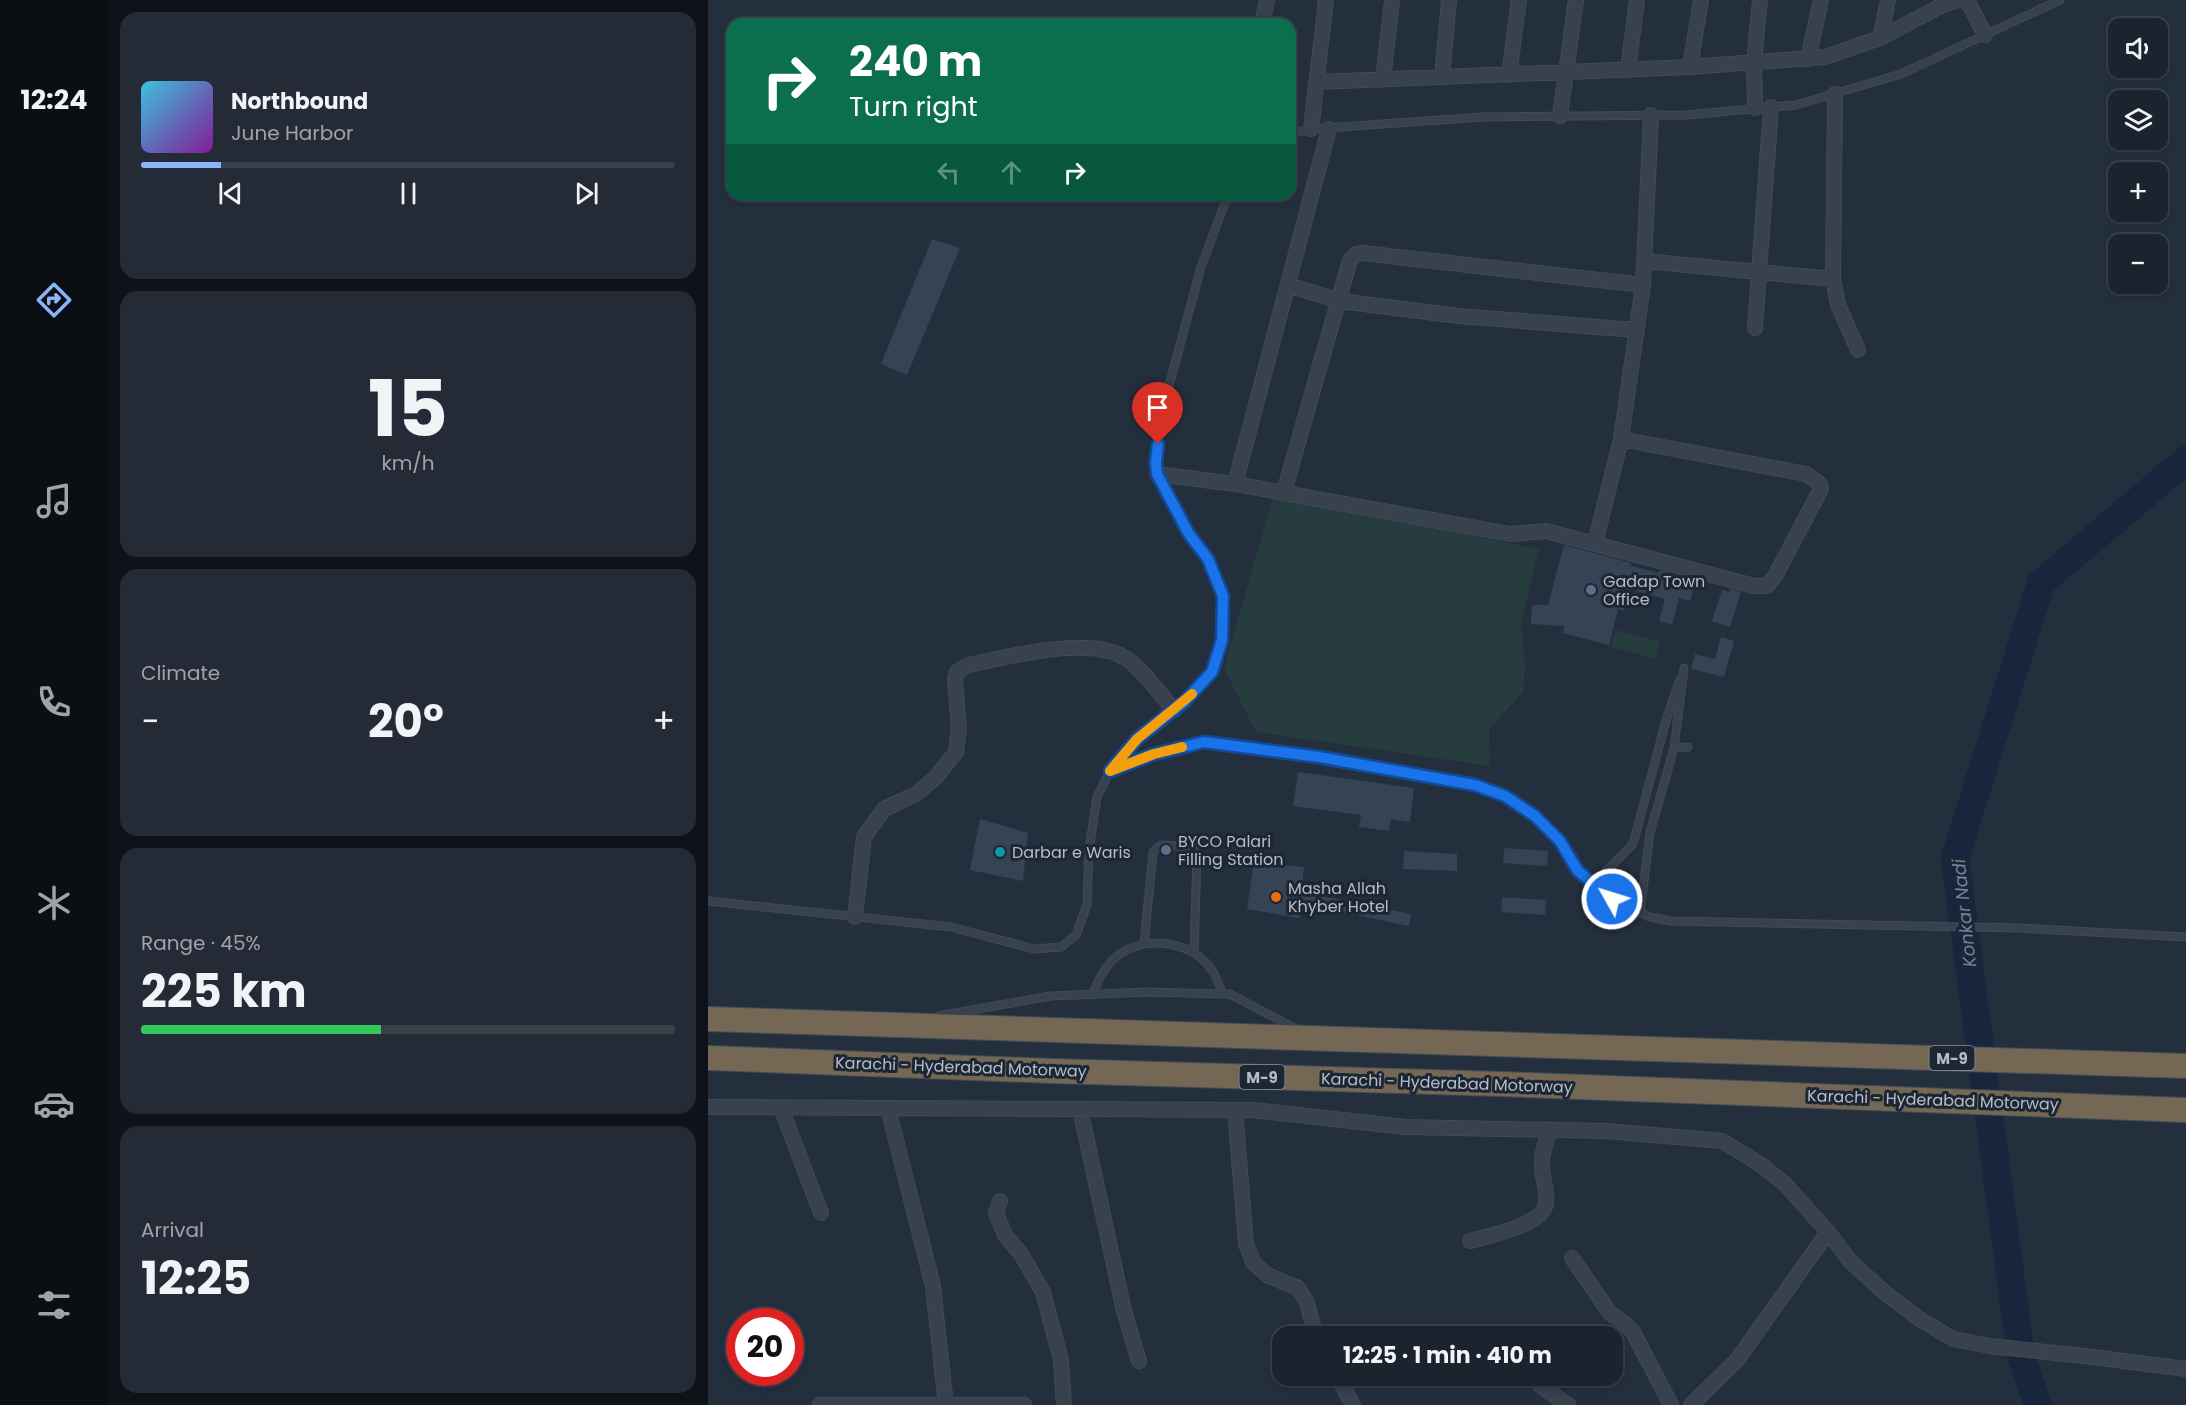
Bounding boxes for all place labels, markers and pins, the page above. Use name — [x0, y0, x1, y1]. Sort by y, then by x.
pin — [1132, 382, 1183, 444]
place label: Gadap Town Office — [1603, 570, 1705, 611]
marker: Gadap Town Office — [1584, 583, 1598, 597]
place label: BYCO Palari Filling Station — [1178, 830, 1283, 871]
place label: Darbar e Waris — [1012, 841, 1131, 864]
marker: BYCO Palari Filling Station — [1159, 843, 1173, 857]
marker: Darbar e Waris — [993, 845, 1007, 859]
place label: Masha Allah Khyber Hotel — [1288, 877, 1389, 918]
marker: Masha Allah Khyber Hotel — [1269, 890, 1283, 904]

